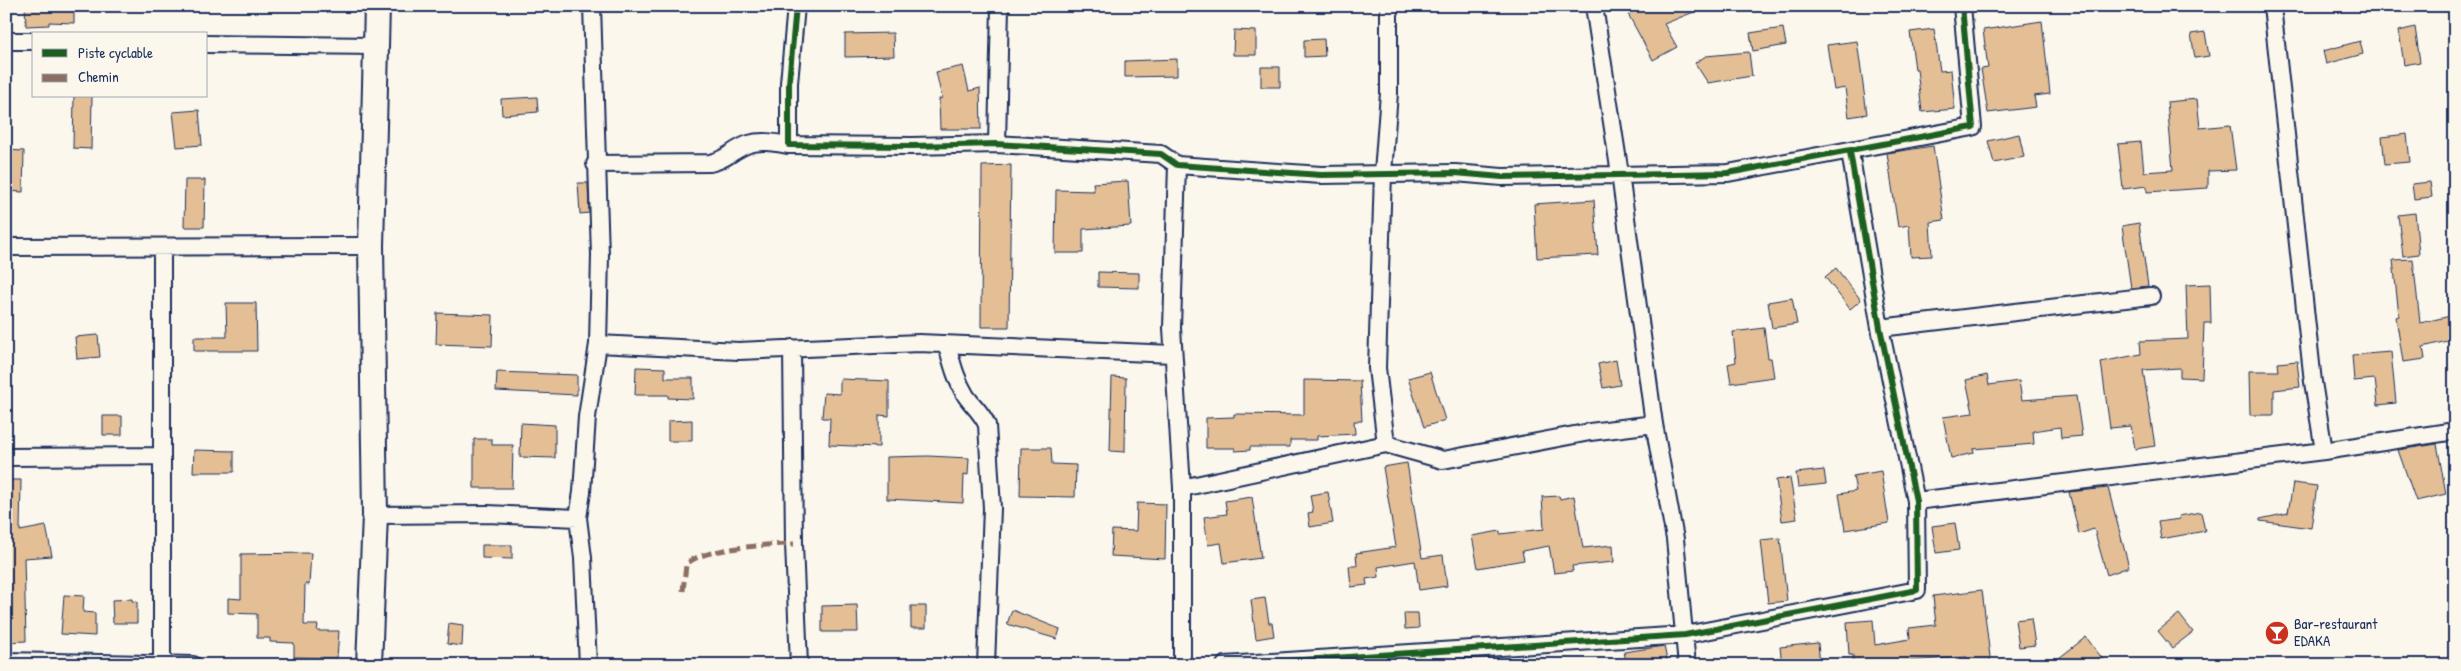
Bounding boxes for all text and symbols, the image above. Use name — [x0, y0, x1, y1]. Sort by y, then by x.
legend — [32, 32, 208, 98]
text: Piste cyclable — [78, 42, 153, 63]
text: Chemin — [78, 66, 119, 87]
place label: Bar-restaurant EDAKA — [2294, 613, 2378, 651]
bar icon: Bar-restaurant EDAKA — [2264, 620, 2290, 646]

